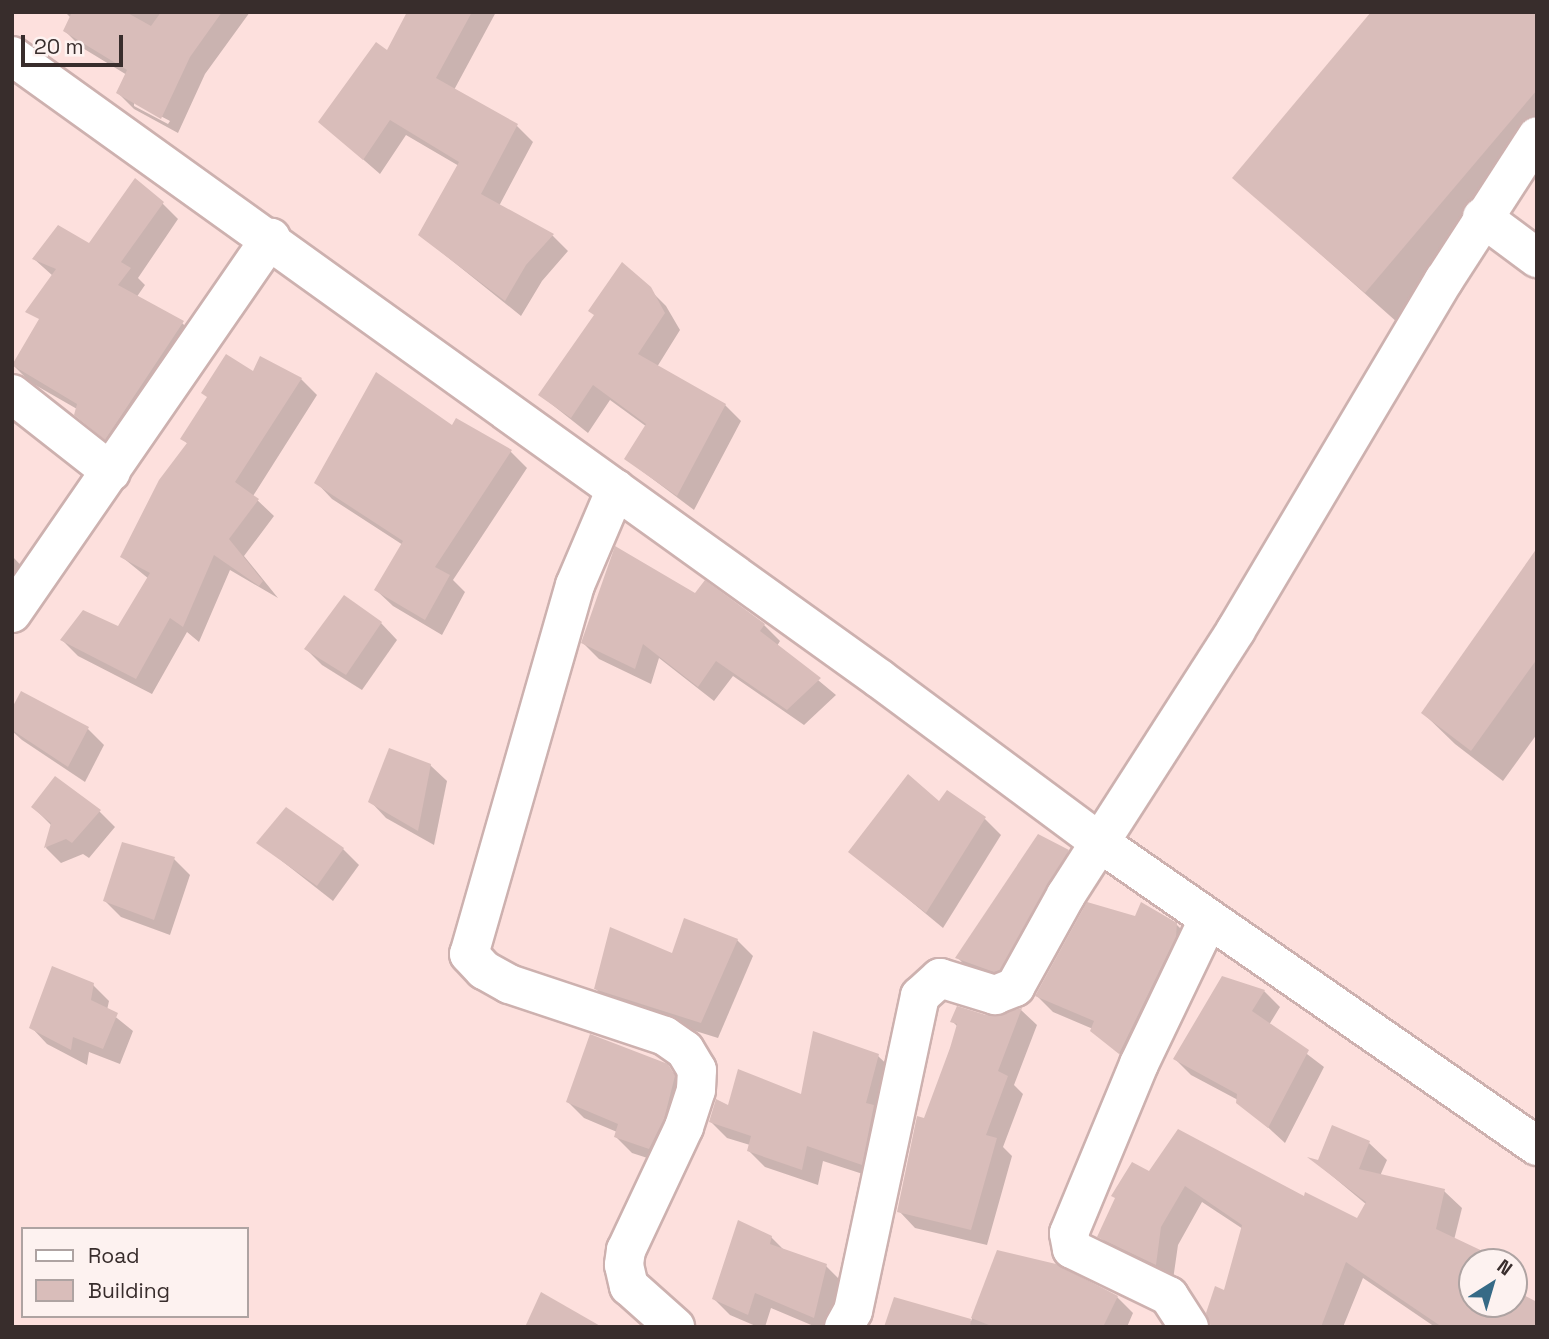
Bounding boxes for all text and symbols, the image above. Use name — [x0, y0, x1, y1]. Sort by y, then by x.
scale bar — [24, 21, 126, 65]
text: 20 m — [34, 33, 84, 60]
legend — [21, 1227, 248, 1318]
text: Road — [88, 1242, 140, 1269]
north arrow — [1458, 1248, 1528, 1318]
text: N — [1492, 1254, 1517, 1281]
text: Building — [88, 1277, 170, 1304]

